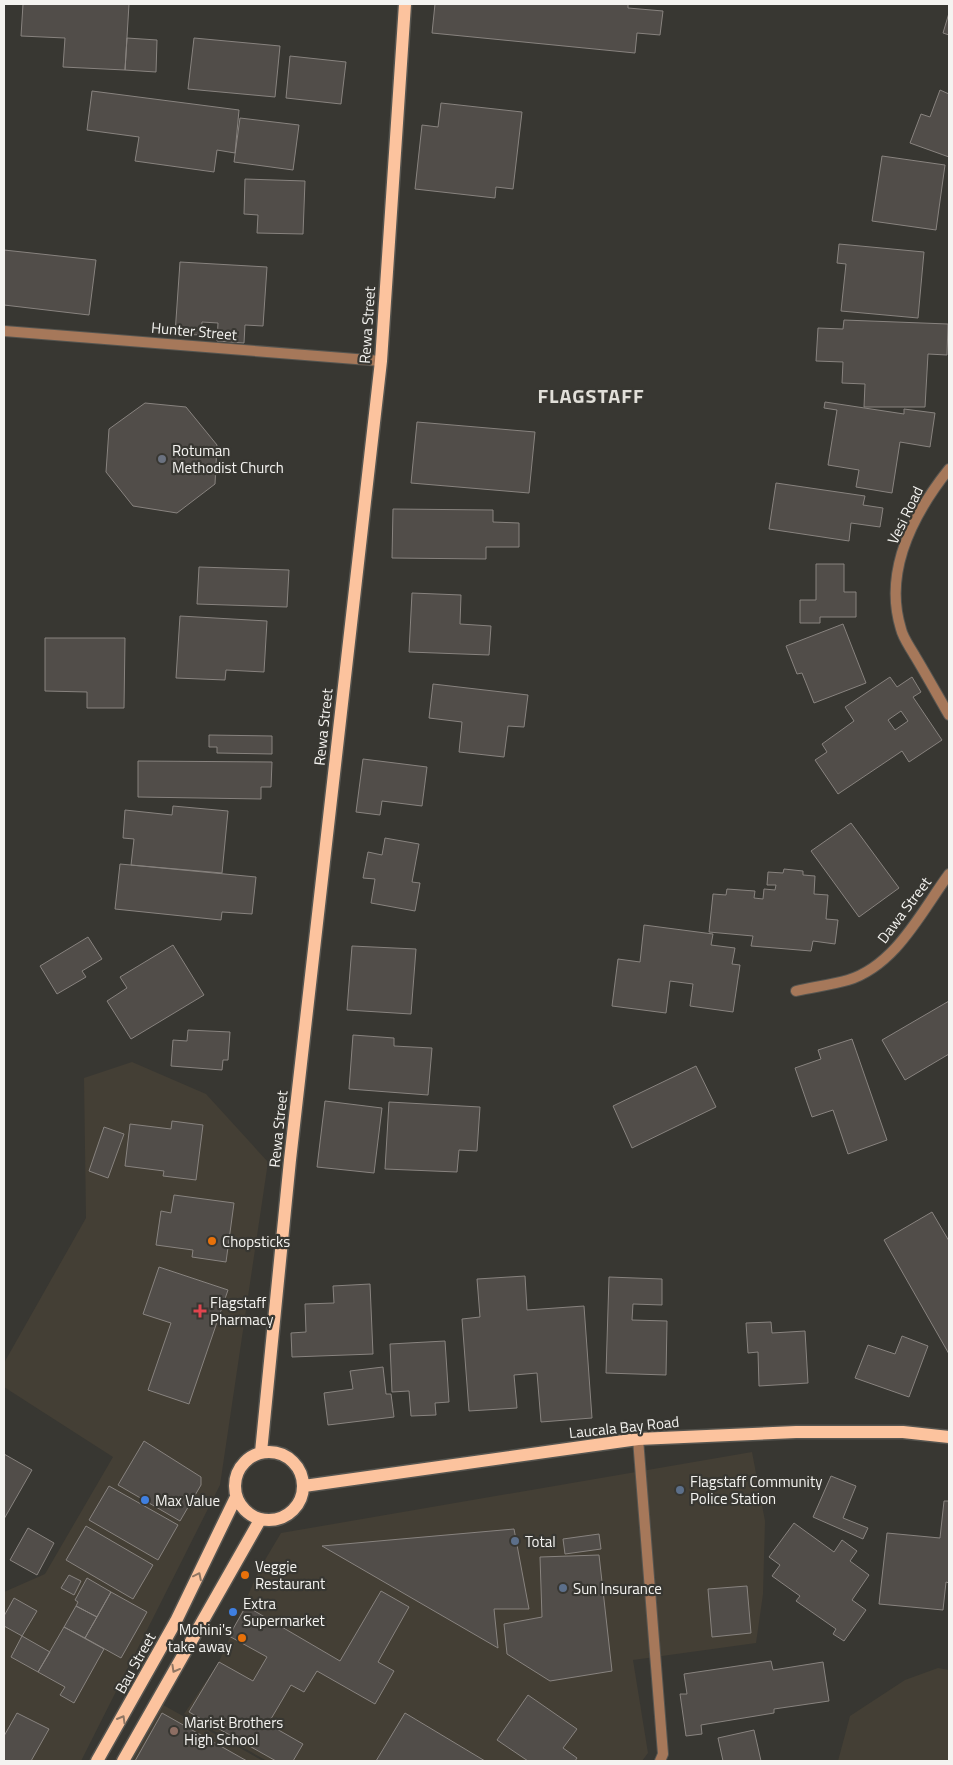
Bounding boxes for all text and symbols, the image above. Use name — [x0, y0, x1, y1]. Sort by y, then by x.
street label: Rewa Street — [353, 285, 381, 364]
street label: Hunter Street — [150, 316, 239, 346]
district label: FLAGSTAFF — [537, 380, 645, 411]
place label: Rotuman Methodist Church — [172, 439, 284, 479]
marker: Rotuman Methodist Church — [156, 453, 168, 465]
street label: Vesi Road — [881, 482, 929, 548]
street label: Rewa Street — [308, 687, 339, 767]
street label: Dawa Street — [871, 871, 937, 948]
street label: Rewa Street — [263, 1089, 294, 1169]
place label: Chopsticks — [222, 1230, 290, 1253]
marker: Chopsticks — [206, 1235, 218, 1247]
place label: Flagstaff Pharmacy — [210, 1291, 274, 1331]
marker: Flagstaff Pharmacy — [194, 1305, 206, 1317]
street label: Laucala Bay Road — [568, 1410, 680, 1444]
place label: Flagstaff Community Police Station — [690, 1470, 822, 1510]
marker: Flagstaff Community Police Station — [674, 1484, 686, 1496]
place label: Max Value — [155, 1489, 220, 1512]
marker: Max Value — [139, 1494, 151, 1506]
place label: Total — [525, 1530, 556, 1553]
marker: Total — [509, 1535, 521, 1547]
place label: Veggie Restaurant — [255, 1555, 326, 1595]
marker: Veggie Restaurant — [239, 1569, 251, 1581]
one-way arrow — [192, 1572, 202, 1581]
place label: Sun Insurance — [573, 1577, 662, 1600]
marker: Sun Insurance — [557, 1582, 569, 1594]
place label: Extra Supermarket — [243, 1592, 326, 1632]
marker: Extra Supermarket — [227, 1606, 239, 1618]
place label: Mohini's take away — [168, 1618, 232, 1658]
street label: Bau Street — [109, 1628, 162, 1698]
marker: Mohini's take away — [236, 1632, 248, 1644]
one-way arrow — [171, 1663, 181, 1672]
place label: Marist Brothers High School — [184, 1711, 283, 1751]
one-way arrow — [115, 1715, 125, 1724]
marker: Marist Brothers High School — [168, 1725, 180, 1737]

